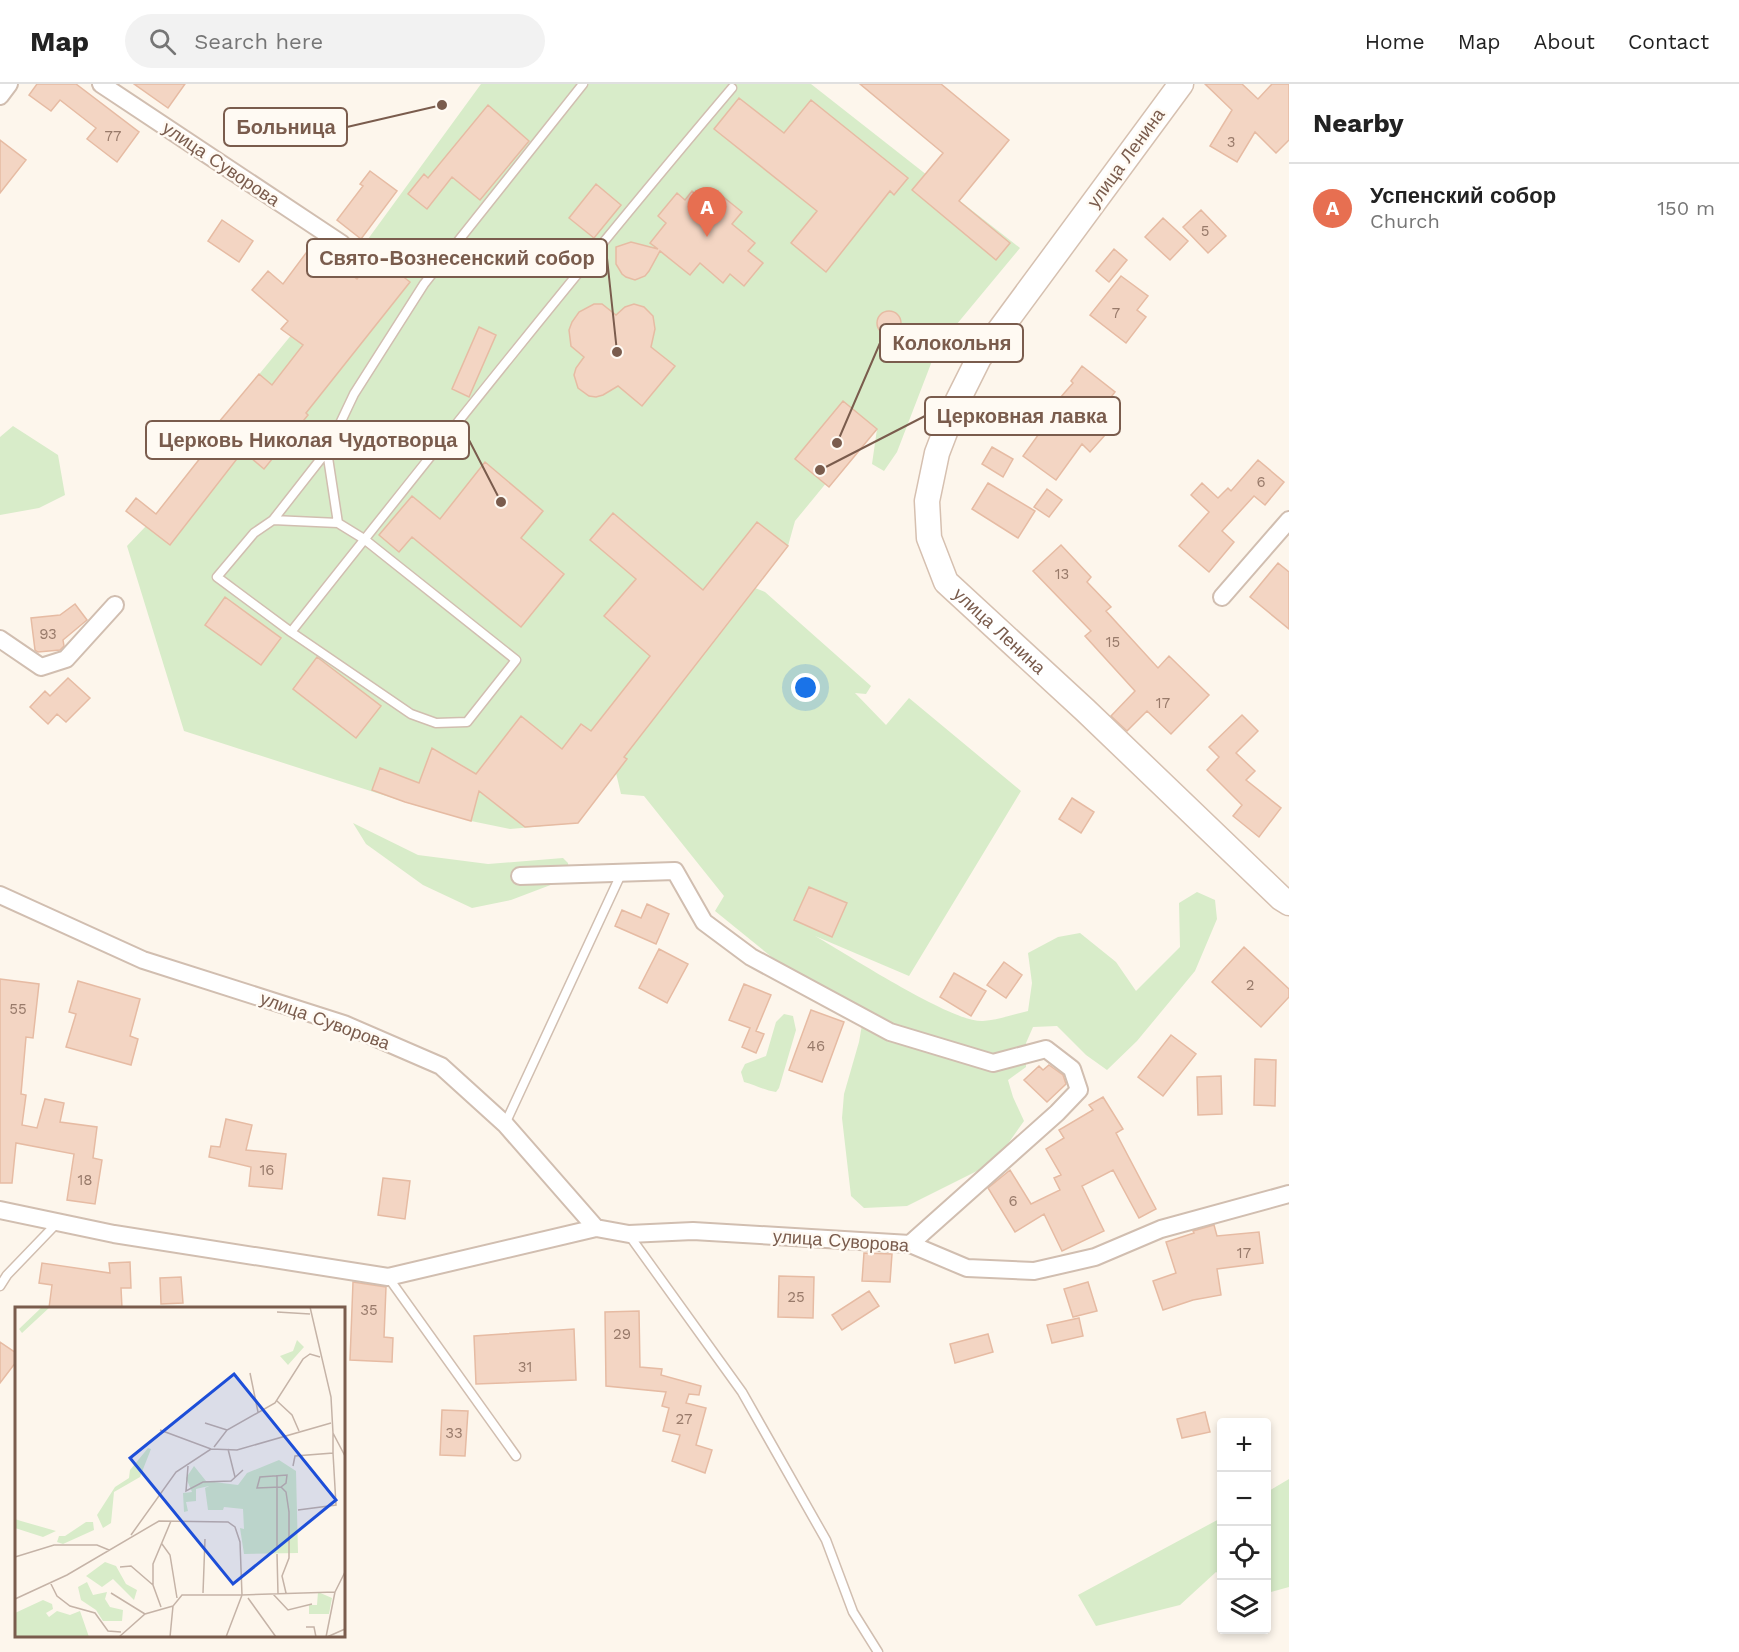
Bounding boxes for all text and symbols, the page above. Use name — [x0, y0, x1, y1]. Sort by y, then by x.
search box — [125, 14, 545, 68]
text: Map — [30, 25, 89, 58]
icon: search — [146, 25, 179, 58]
text: Search here — [194, 29, 323, 54]
text: Home — [1365, 29, 1425, 54]
text: Map — [1458, 29, 1501, 54]
text: About — [1534, 29, 1595, 54]
text: Contact — [1628, 29, 1709, 54]
street label: улица Ленина — [1083, 103, 1169, 211]
callout: Больница — [224, 108, 347, 146]
text: Nearby — [1313, 108, 1404, 138]
text: Больница — [236, 115, 336, 139]
street label: улица Суворова — [159, 117, 285, 211]
house number: 77 — [105, 127, 121, 145]
house number: 3 — [1227, 133, 1235, 151]
text: Успенский собор — [1370, 183, 1556, 208]
pin: A — [688, 188, 726, 237]
text: A — [1326, 196, 1339, 220]
text: 150 m — [1657, 196, 1715, 220]
text: Church — [1370, 209, 1440, 233]
house number: 5 — [1201, 222, 1209, 240]
callout: Свято-Вознесенский собор — [307, 239, 607, 277]
text: Свято-Вознесенский собор — [319, 246, 595, 270]
house number: 7 — [1112, 304, 1120, 322]
callout: Колокольня — [880, 324, 1023, 362]
text: Колокольня — [893, 331, 1011, 355]
callout: Церковная лавка — [925, 397, 1120, 435]
text: Церковная лавка — [937, 404, 1108, 428]
callout: Церковь Николая Чудотворца — [146, 421, 469, 459]
text: Церковь Николая Чудотворца — [159, 428, 458, 452]
house number: 6 — [1256, 473, 1266, 491]
house number: 13 — [1055, 565, 1069, 583]
street label: улица Ленина — [949, 583, 1051, 679]
house number: 93 — [39, 625, 57, 643]
house number: 15 — [1106, 633, 1120, 651]
your location — [791, 673, 820, 702]
house number: 17 — [1156, 694, 1170, 712]
house number: 2 — [1246, 976, 1254, 994]
street label: улица Суворова — [257, 987, 394, 1054]
house number: 55 — [9, 1000, 27, 1018]
house number: 46 — [807, 1037, 825, 1055]
house number: 16 — [260, 1161, 274, 1179]
house number: 18 — [77, 1171, 93, 1189]
house number: 6 — [1008, 1192, 1018, 1210]
street label: улица Суворова — [772, 1225, 911, 1256]
house number: 17 — [1237, 1244, 1251, 1262]
house number: 25 — [787, 1288, 805, 1306]
house number: 35 — [360, 1301, 378, 1319]
inset map — [15, 1307, 345, 1637]
house number: 29 — [613, 1325, 631, 1343]
house number: 31 — [518, 1358, 532, 1376]
house number: 27 — [676, 1410, 692, 1428]
map controls — [1217, 1418, 1271, 1634]
button: + — [1217, 1418, 1271, 1472]
house number: 33 — [445, 1424, 463, 1442]
button: − — [1217, 1472, 1271, 1526]
button: locate — [1217, 1526, 1271, 1580]
button: layers — [1217, 1580, 1271, 1634]

